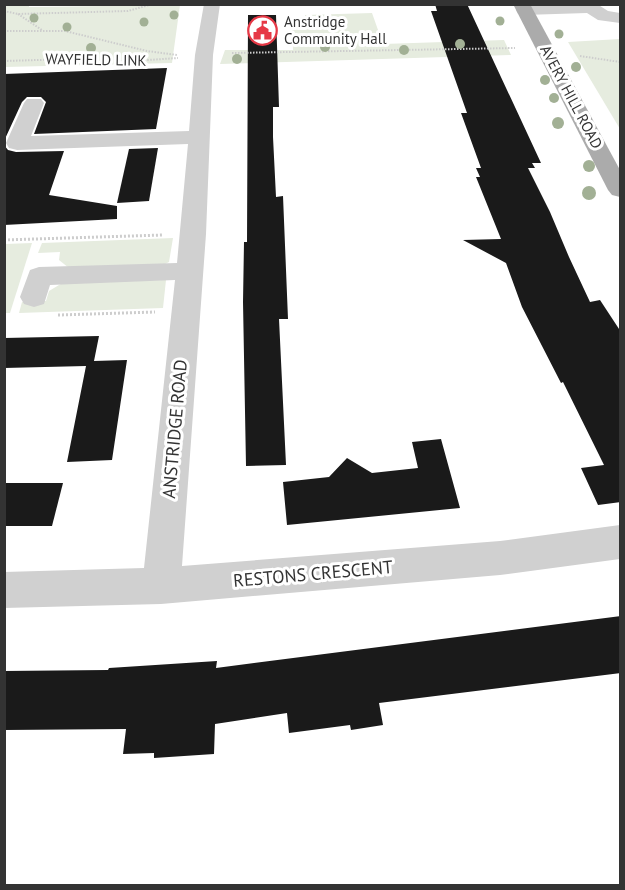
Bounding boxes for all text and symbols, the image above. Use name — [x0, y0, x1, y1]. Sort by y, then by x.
place label: Anstridge Community Hall — [284, 12, 387, 48]
public building icon: Anstridge Community Hall — [247, 15, 279, 47]
street label: AVERY HILL ROAD — [536, 42, 607, 152]
street label: WAYFIELD LINK — [45, 49, 147, 70]
street label: ANSTRIDGE ROAD — [157, 358, 192, 499]
street label: RESTONS CRESCENT — [232, 555, 394, 592]

